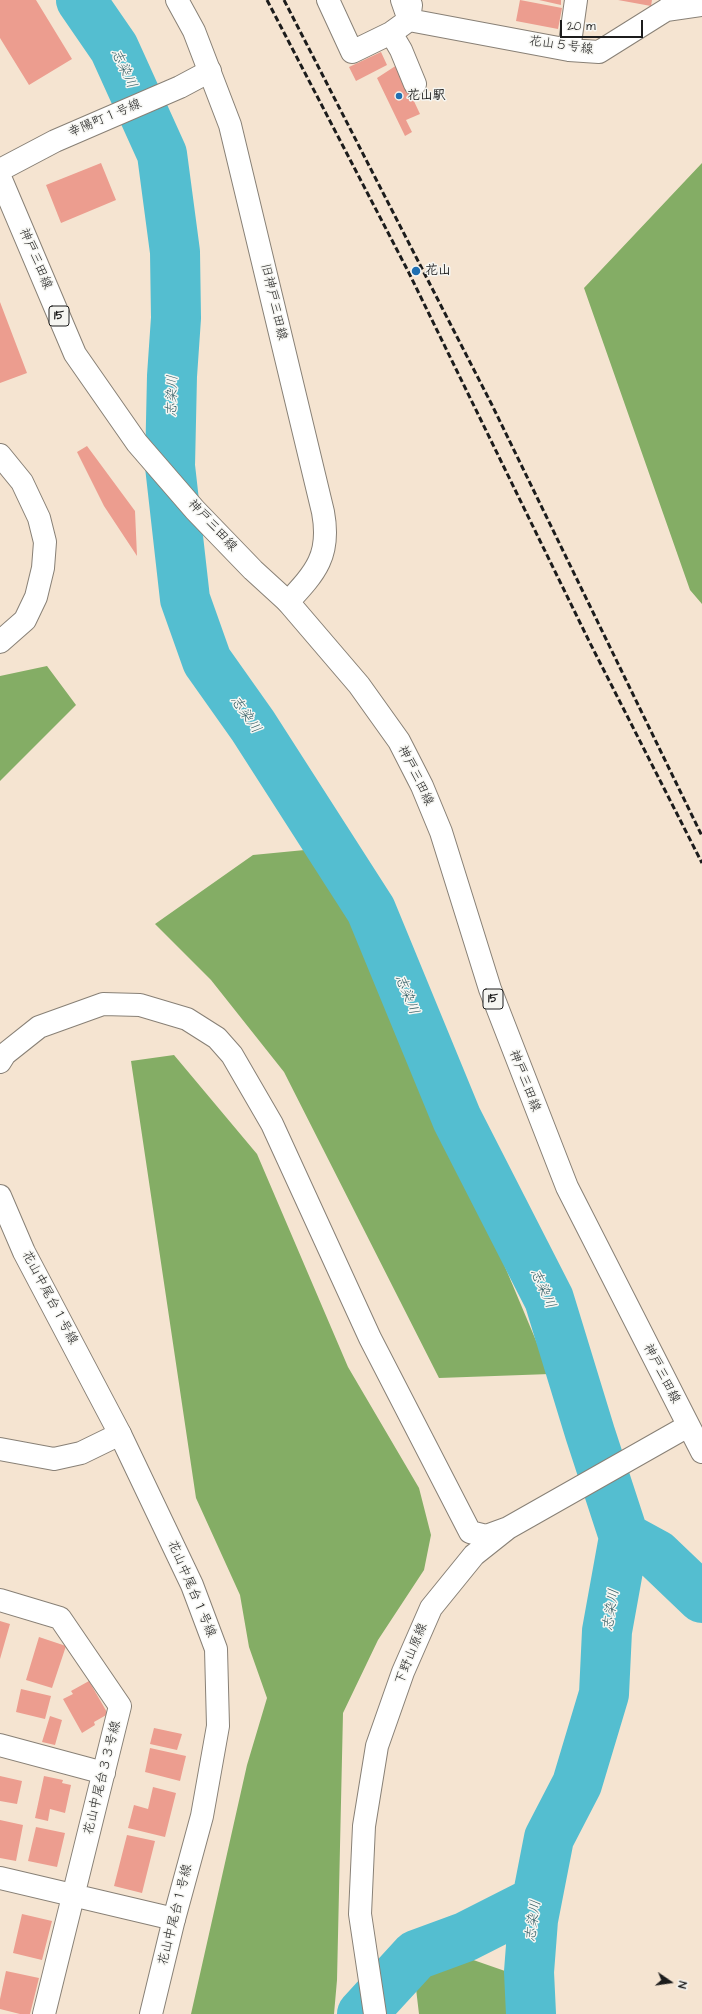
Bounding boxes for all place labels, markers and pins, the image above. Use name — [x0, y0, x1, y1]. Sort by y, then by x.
place label: 花山駅 — [407, 88, 446, 104]
marker: 花山駅 — [394, 91, 404, 101]
place label: 花山 — [425, 263, 451, 279]
marker: 花山 — [410, 265, 422, 277]

